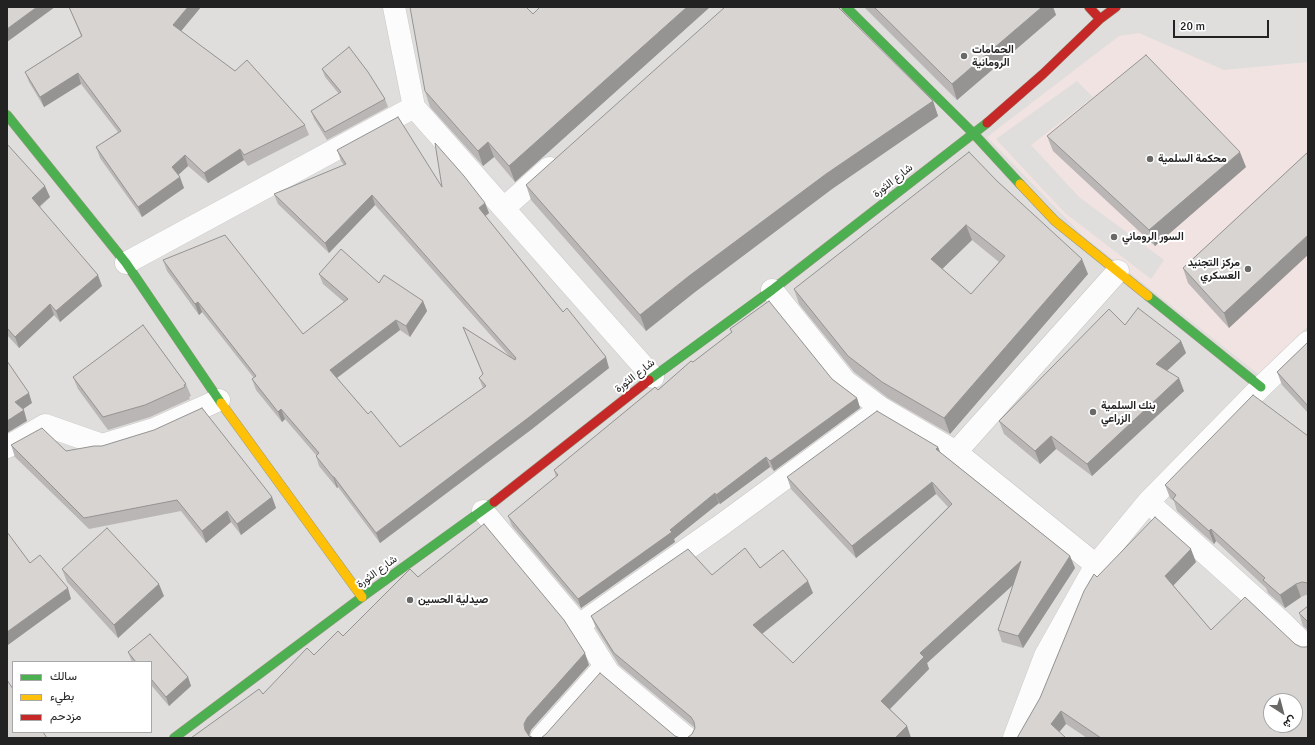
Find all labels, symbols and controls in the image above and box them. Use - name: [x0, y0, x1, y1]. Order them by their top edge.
- scale bar: [1175, 12, 1271, 38]
- text: 20 m: [1180, 19, 1205, 34]
- place label: الحمامات الرومانية: [972, 43, 1014, 69]
- marker: الحمامات الرومانية: [959, 51, 969, 61]
- place label: محكمة السلمية: [1158, 152, 1227, 166]
- marker: محكمة السلمية: [1145, 154, 1155, 164]
- street label: شارع الثورة: [870, 161, 916, 201]
- place label: السور الروماني: [1122, 230, 1184, 244]
- marker: السور الروماني: [1109, 232, 1119, 242]
- place label: مركز التجنيد العسكري: [1188, 256, 1240, 282]
- marker: مركز التجنيد العسكري: [1243, 264, 1253, 274]
- street label: شارع الثورة: [612, 356, 658, 396]
- place label: بنك السلمية الزراعي: [1101, 399, 1156, 425]
- marker: بنك السلمية الزراعي: [1088, 407, 1098, 417]
- street label: شارع الثورة: [354, 553, 400, 591]
- place label: صيدلية الحسين: [418, 593, 488, 607]
- marker: صيدلية الحسين: [405, 595, 415, 605]
- legend: [12, 661, 152, 733]
- text: سالك: [50, 669, 77, 684]
- text: بطيء: [50, 689, 74, 704]
- north arrow: [1263, 693, 1303, 733]
- text: مزدحم: [50, 709, 81, 724]
- text: ش: [1281, 713, 1299, 731]

